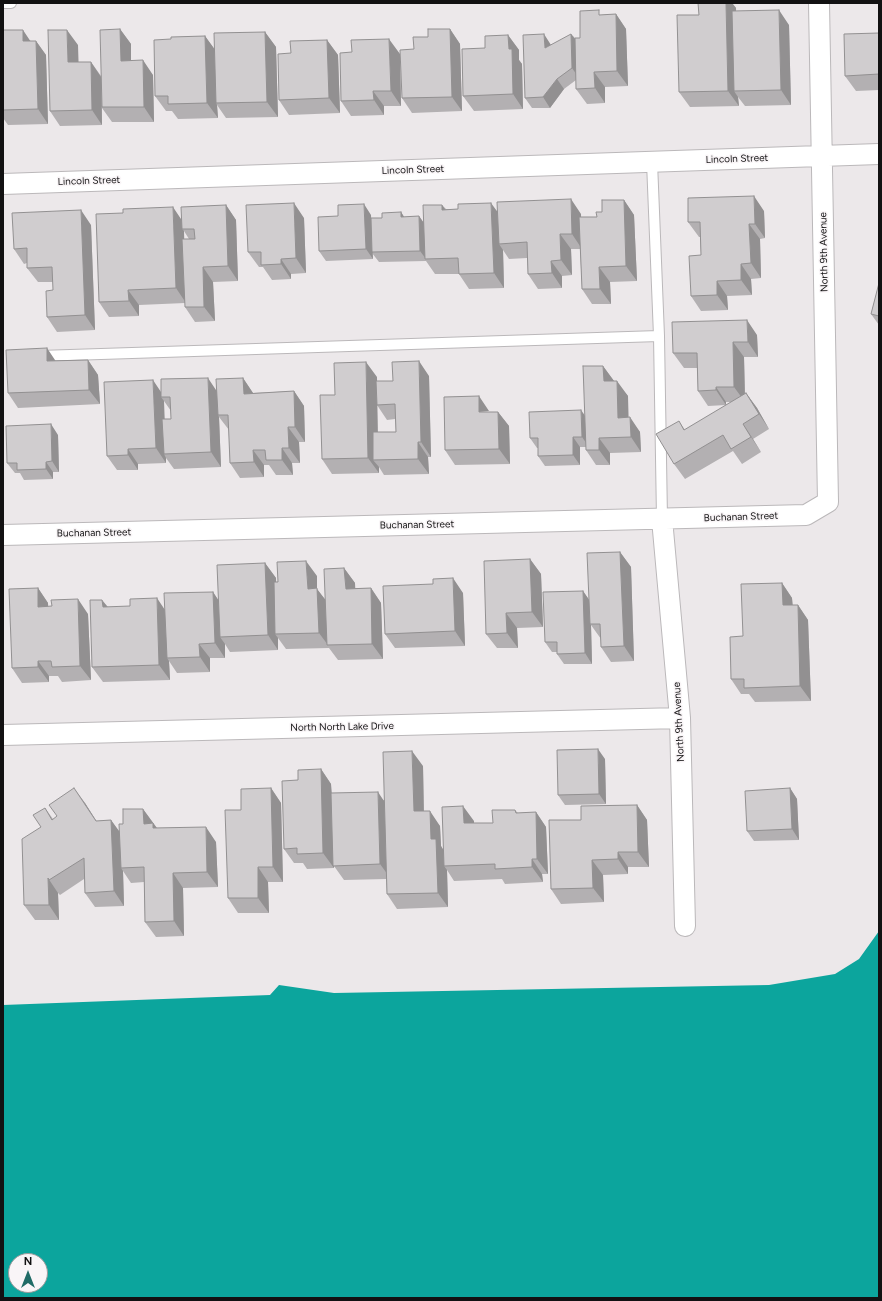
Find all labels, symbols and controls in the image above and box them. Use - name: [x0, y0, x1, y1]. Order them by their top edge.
- street label: Lincoln Street: [706, 152, 768, 166]
- street label: Lincoln Street: [382, 163, 444, 177]
- street label: Lincoln Street: [58, 174, 120, 188]
- street label: North 9th Avenue: [817, 212, 831, 292]
- street label: Buchanan Street: [704, 510, 778, 524]
- street label: Buchanan Street: [380, 518, 454, 532]
- street label: Buchanan Street: [57, 526, 131, 540]
- street label: North 9th Avenue: [671, 682, 687, 762]
- street label: North North Lake Drive: [290, 720, 394, 734]
- north arrow: [8, 1253, 48, 1293]
- text: N: [24, 1255, 32, 1268]

